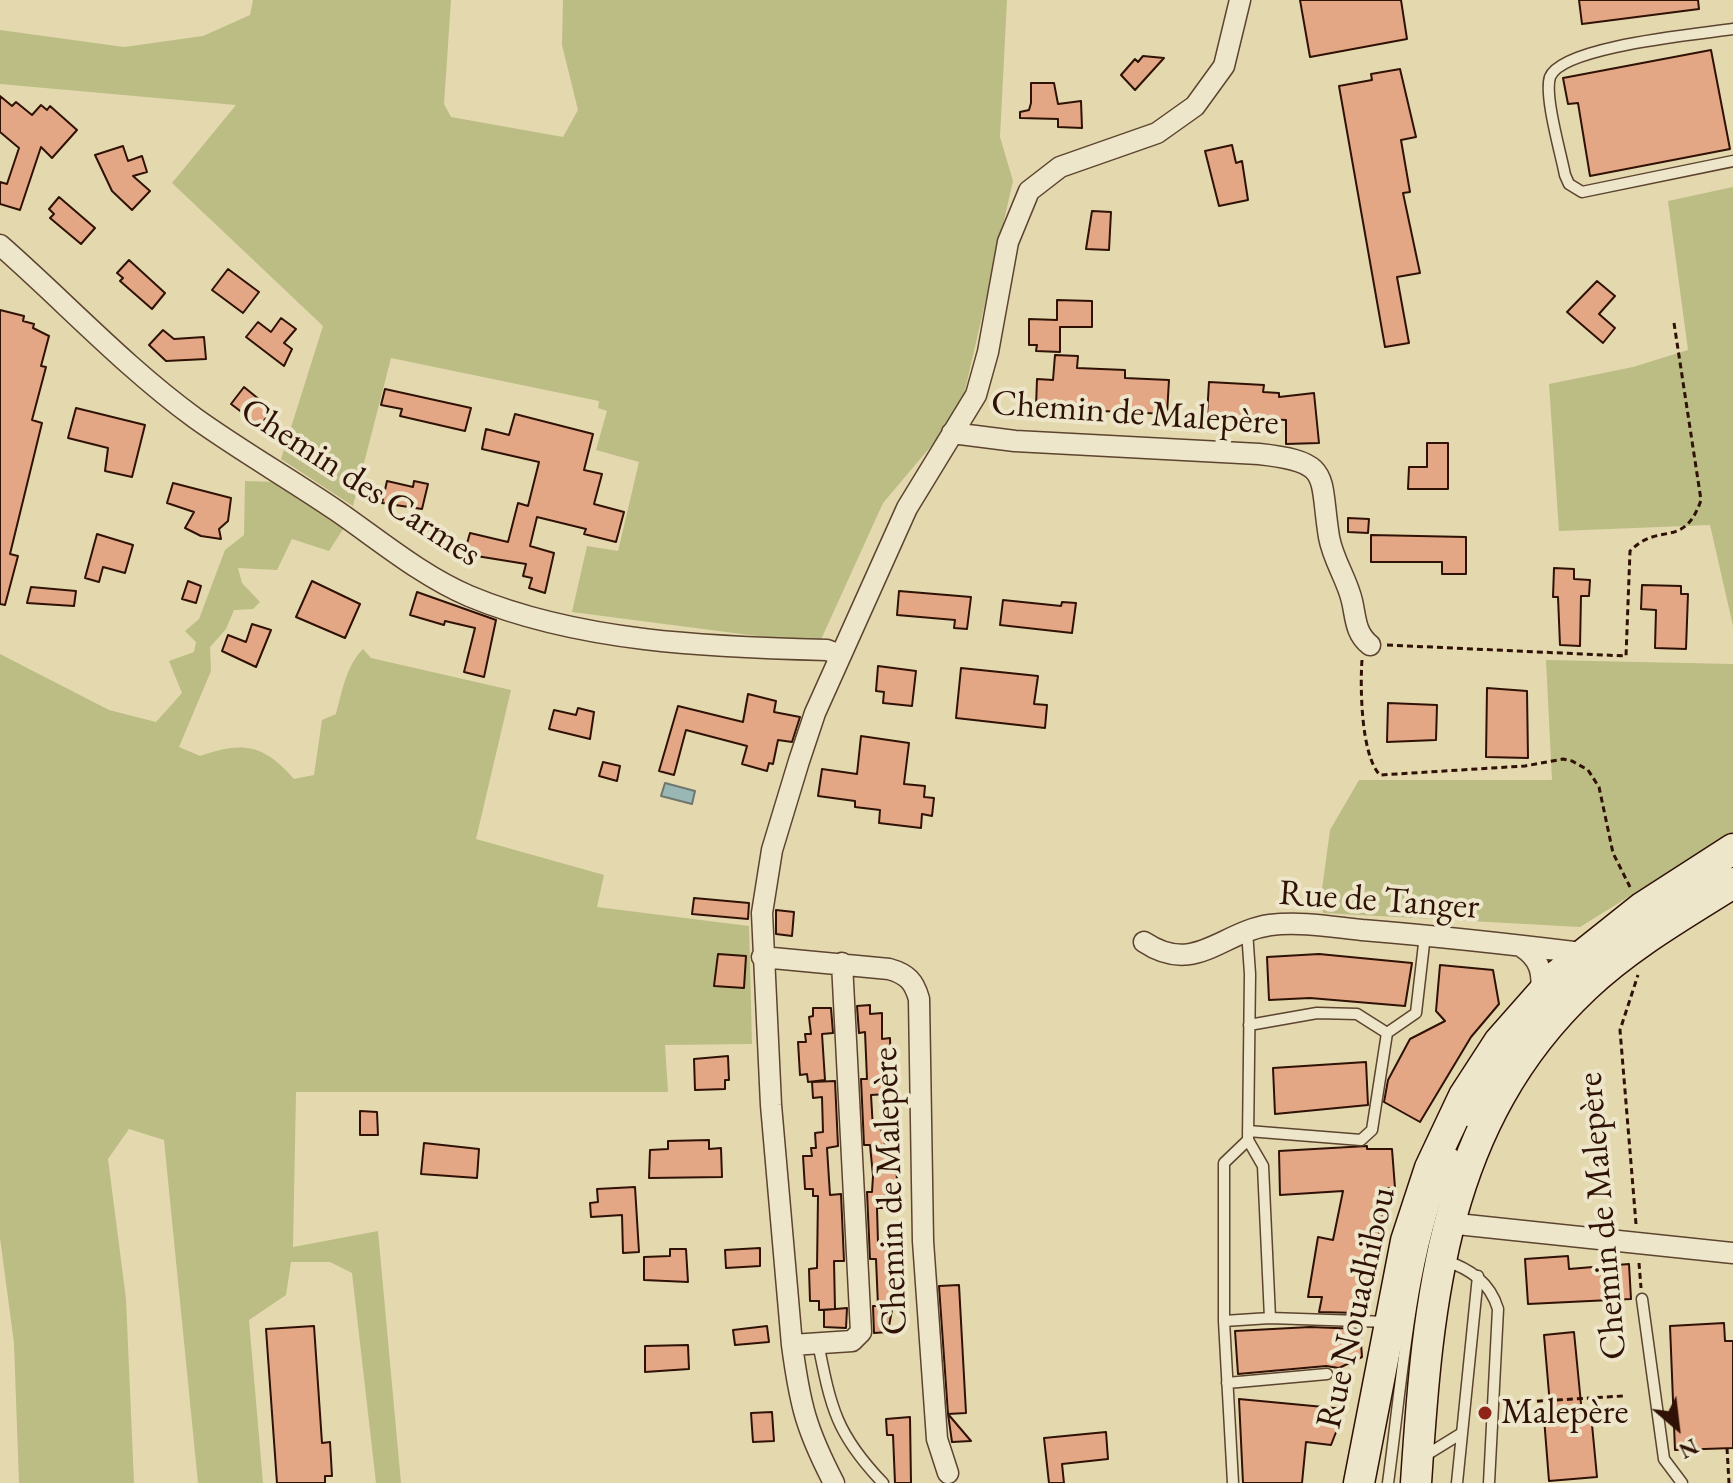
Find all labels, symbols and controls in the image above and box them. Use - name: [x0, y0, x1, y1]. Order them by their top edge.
- street label: Chemin de Malepère: [990, 382, 1280, 446]
- street label: Chemin des Carmes: [232, 389, 488, 577]
- street label: Rue de Tanger: [1277, 872, 1481, 930]
- street label: Chemin de Malepère: [864, 1046, 918, 1336]
- street label: Chemin de Malepère: [1569, 1071, 1637, 1361]
- street label: Rue Nouadhibou: [1308, 1183, 1406, 1433]
- north arrow: [1637, 1387, 1717, 1467]
- place label: Malepère: [1501, 1391, 1629, 1435]
- marker: Malepère: [1476, 1404, 1494, 1422]
- text: N: [1674, 1432, 1703, 1466]

